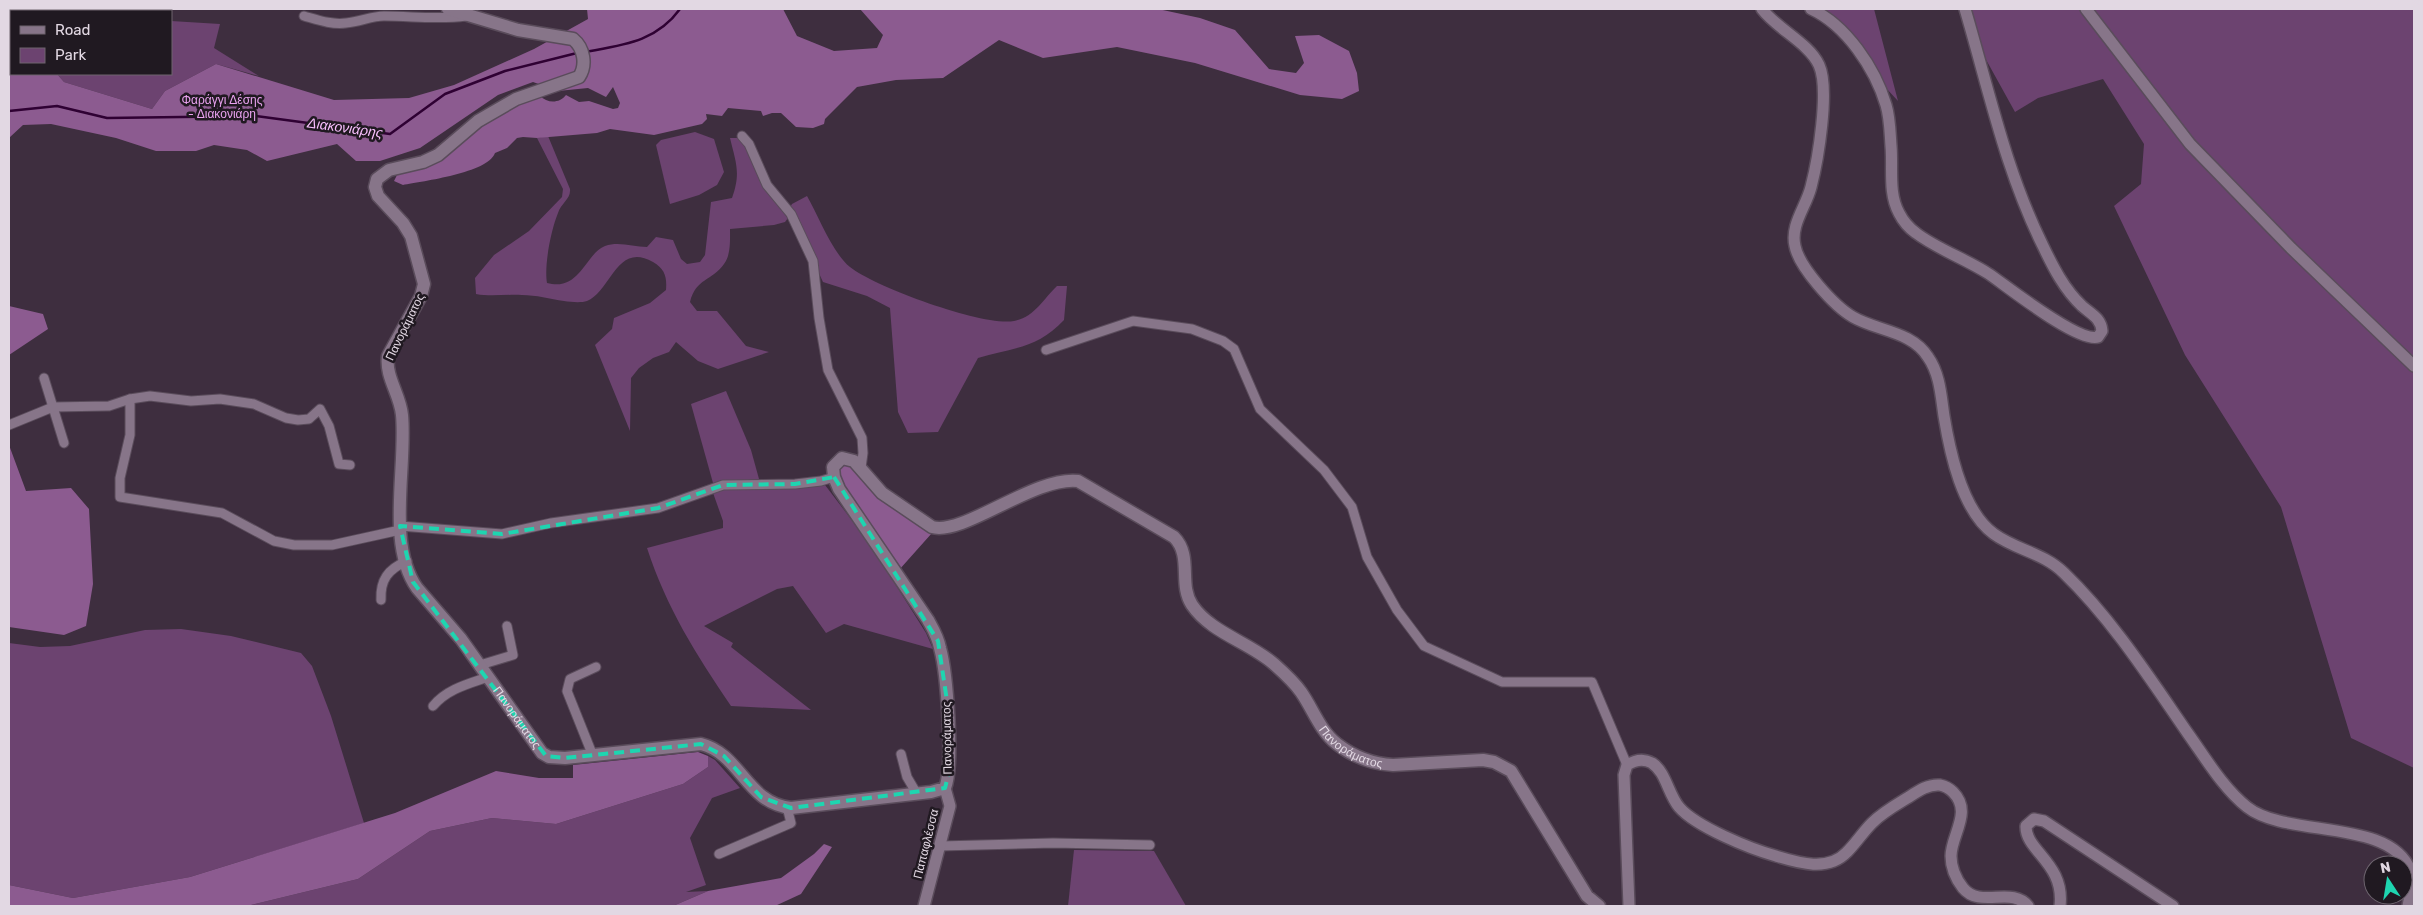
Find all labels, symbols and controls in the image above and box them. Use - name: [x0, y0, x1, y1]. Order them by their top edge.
- legend: [10, 10, 172, 75]
- text: Road: [55, 21, 91, 39]
- text: Park: [55, 46, 86, 64]
- park label: Φαράγγι Δέσης - Διακονιάρη: [181, 93, 263, 121]
- water label: Διακονιάρης: [305, 114, 384, 142]
- street label: Πανοράματος: [383, 291, 427, 363]
- street label: Πανοράματος: [490, 684, 544, 752]
- street label: Πανοράματος: [939, 701, 955, 775]
- street label: Πανοράματος: [1316, 723, 1384, 771]
- street label: Παπαφλέσσα: [911, 808, 941, 880]
- north arrow: [2363, 855, 2413, 905]
- text: N: [2379, 858, 2392, 877]

